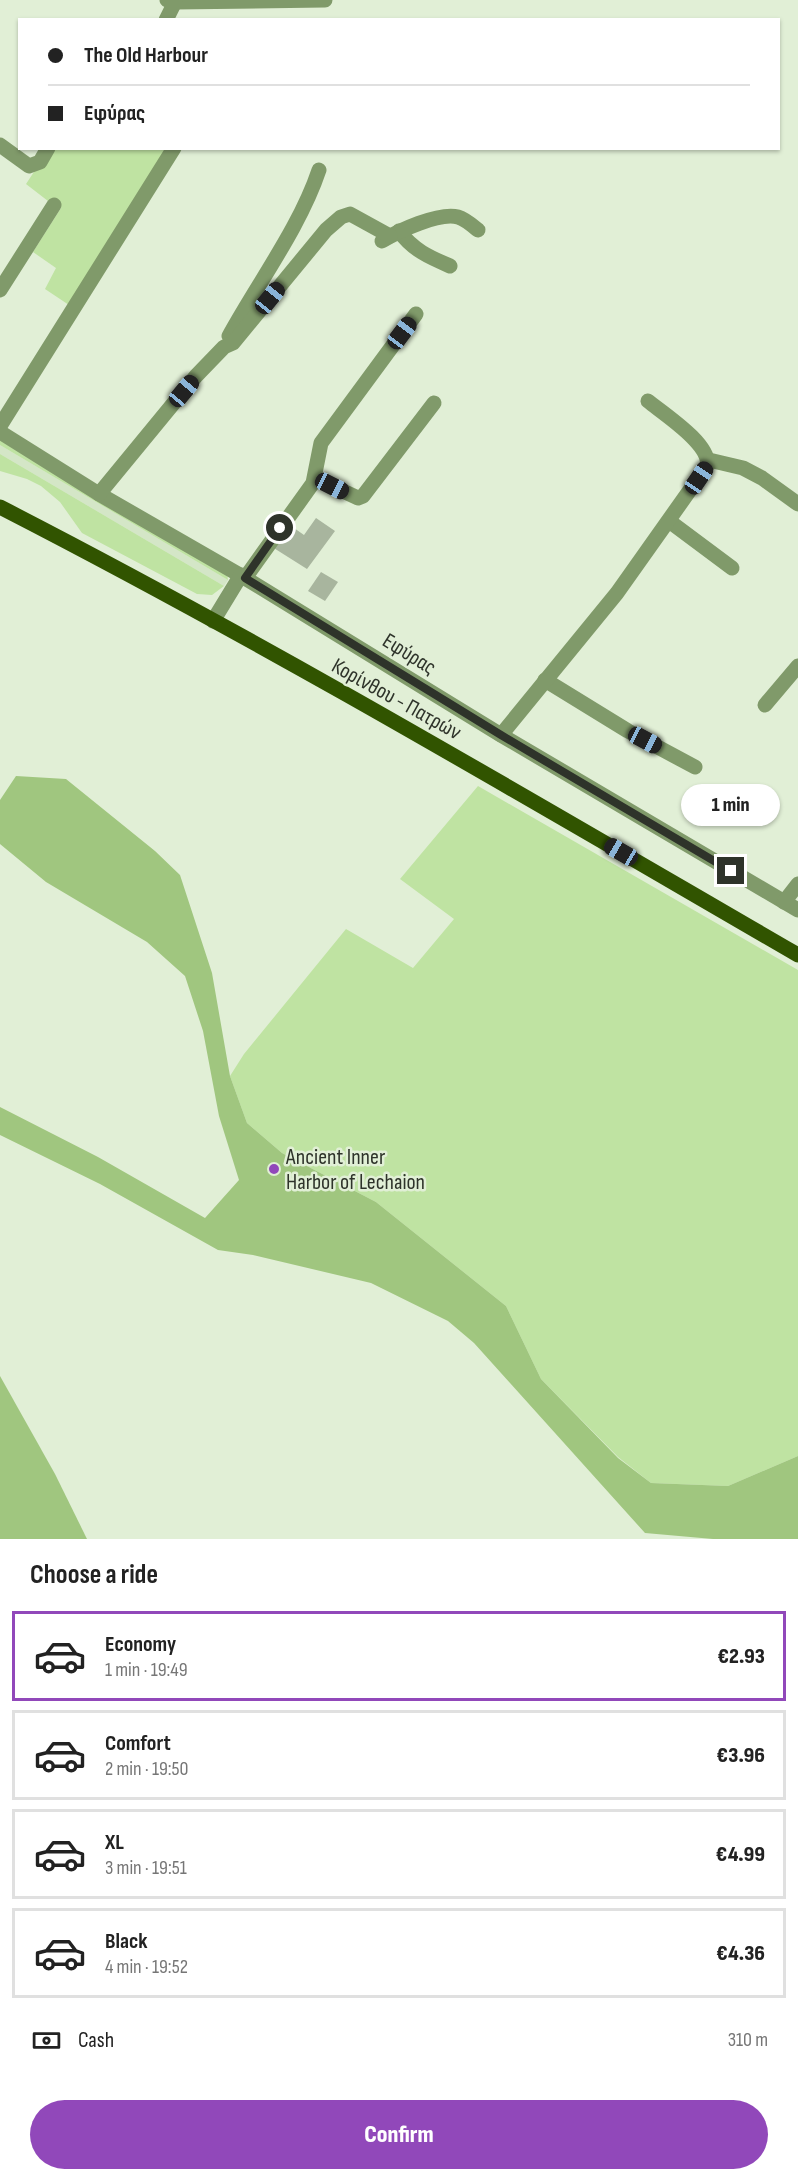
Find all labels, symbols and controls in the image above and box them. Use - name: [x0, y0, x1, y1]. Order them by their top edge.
- text: The Old Harbour: [84, 42, 208, 69]
- text: Εφύρας: [84, 100, 145, 127]
- car: [252, 278, 288, 318]
- car: [384, 313, 420, 353]
- car: [166, 371, 202, 411]
- car: [681, 458, 717, 498]
- car: [312, 470, 352, 502]
- route start: [266, 514, 293, 541]
- street label: Εφύρας: [377, 627, 441, 681]
- street label: Κορίνθου - Πατρών: [327, 653, 466, 746]
- car: [625, 724, 665, 756]
- callout: 1 min: [682, 784, 780, 826]
- text: 1 min: [711, 793, 750, 817]
- car: [601, 835, 641, 869]
- route end: [717, 857, 744, 884]
- place label: Ancient Inner Harbor of Lechaion: [285, 1144, 425, 1196]
- marker: Ancient Inner Harbor of Lechaion: [267, 1162, 281, 1176]
- text: Choose a ride: [30, 1559, 158, 1591]
- icon: car: [33, 1629, 87, 1683]
- text: Economy: [105, 1631, 176, 1658]
- text: €2.93: [717, 1643, 765, 1670]
- text: 1 min · 19:49: [105, 1658, 188, 1682]
- icon: car: [33, 1728, 87, 1782]
- text: Comfort: [105, 1730, 171, 1757]
- text: €3.96: [717, 1742, 765, 1769]
- text: 2 min · 19:50: [105, 1757, 188, 1781]
- icon: car: [33, 1827, 87, 1881]
- text: XL: [105, 1829, 124, 1856]
- text: €4.99: [716, 1841, 765, 1868]
- text: 3 min · 19:51: [105, 1856, 187, 1880]
- icon: car: [33, 1926, 87, 1980]
- text: Black: [105, 1928, 147, 1955]
- text: €4.36: [716, 1940, 765, 1967]
- text: 4 min · 19:52: [105, 1955, 188, 1979]
- icon: cash: [30, 2024, 63, 2057]
- text: Cash: [78, 2027, 114, 2054]
- text: 310 m: [728, 2028, 768, 2052]
- button: Confirm: [30, 2100, 768, 2169]

